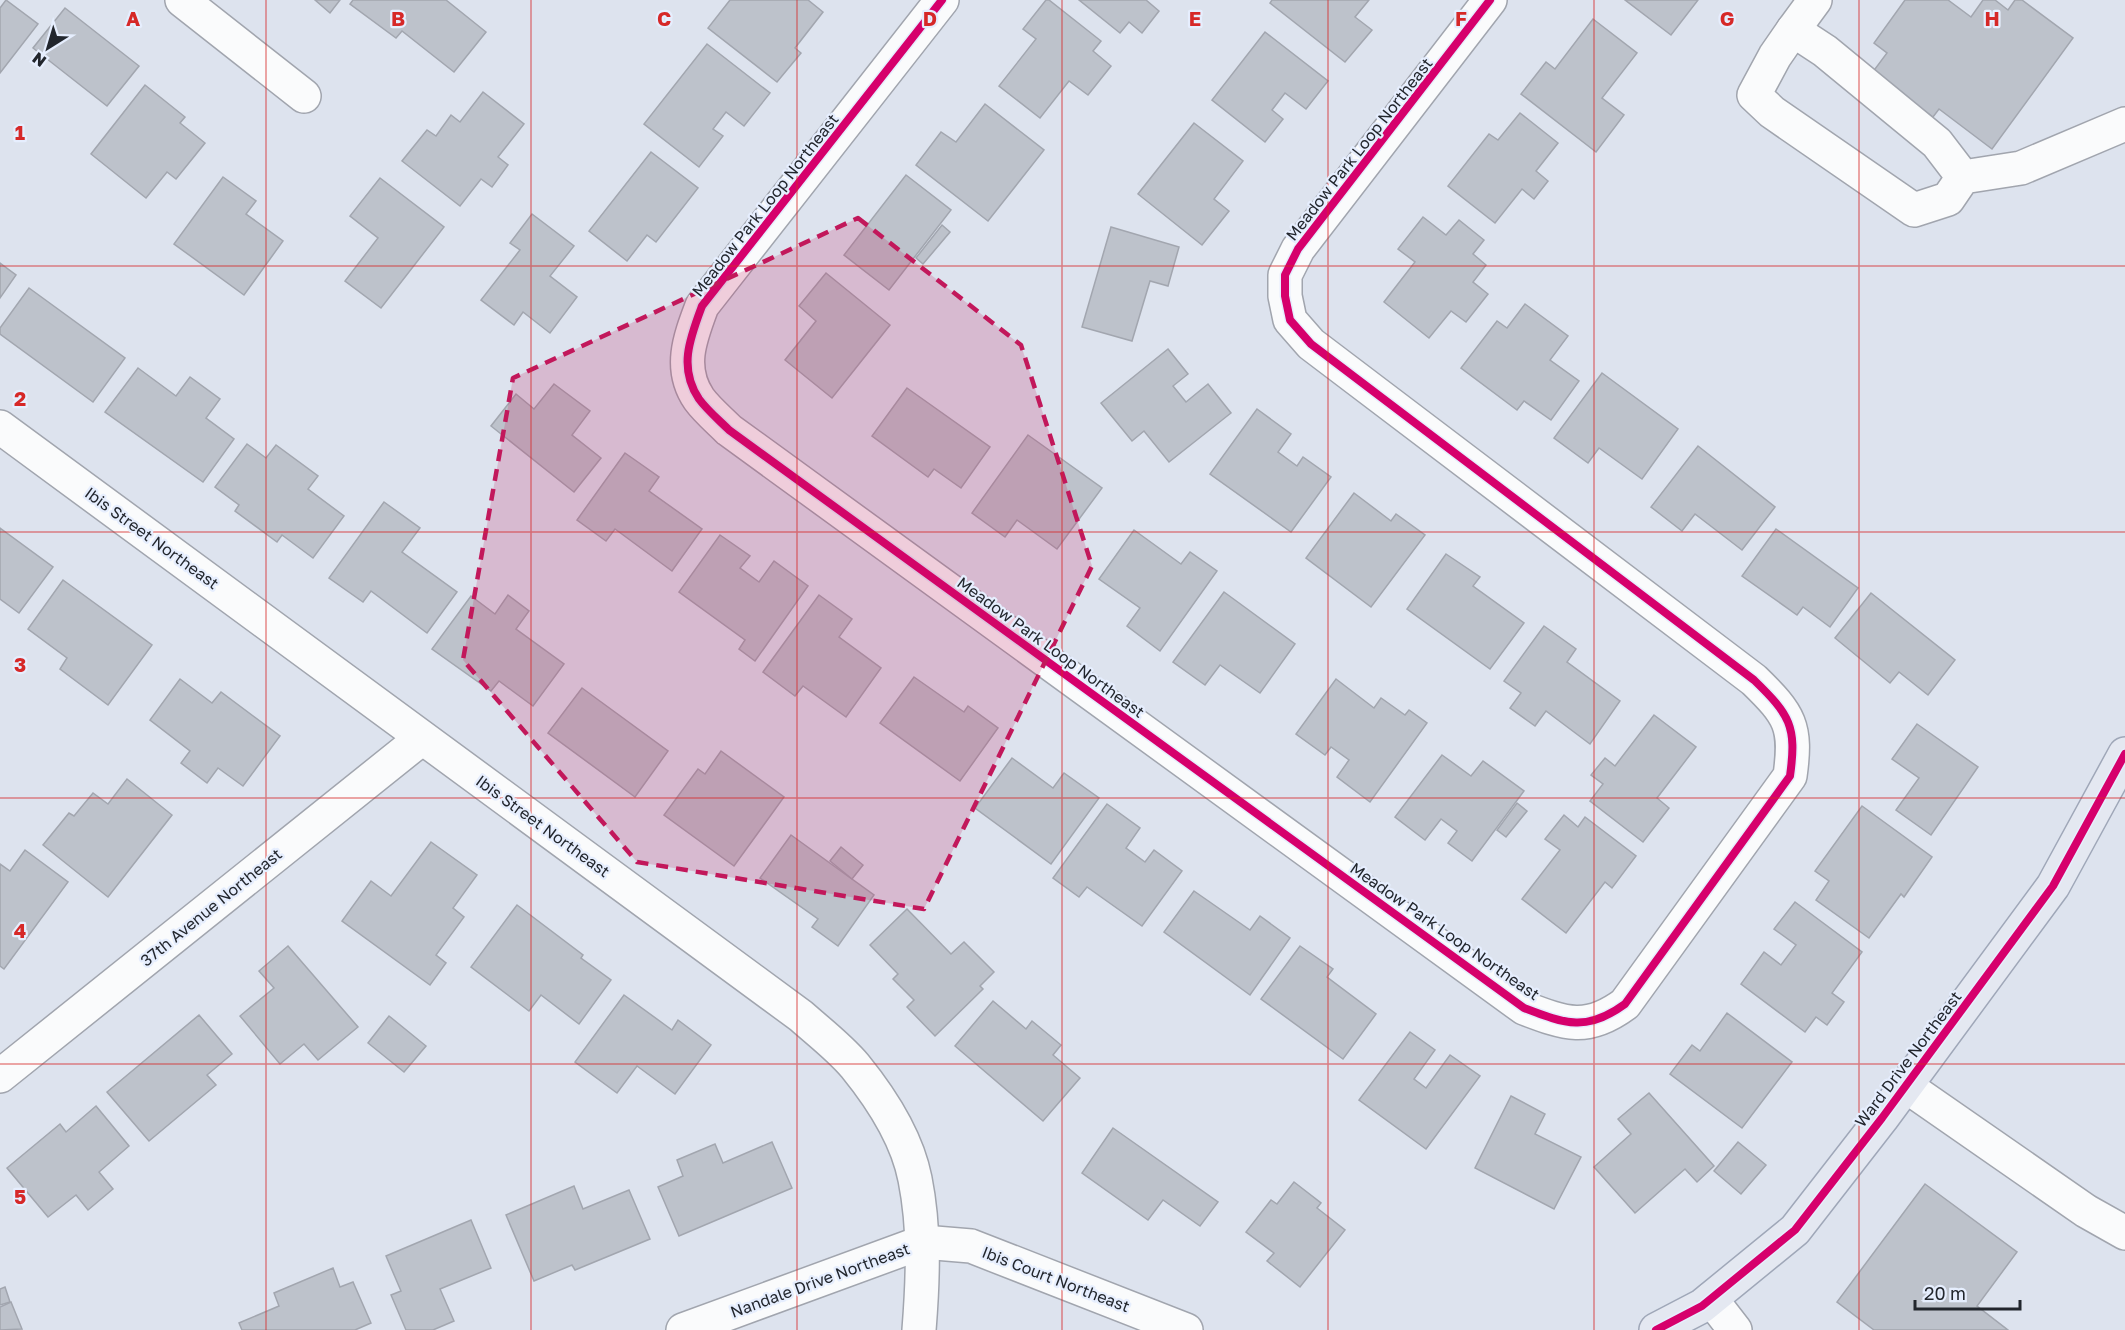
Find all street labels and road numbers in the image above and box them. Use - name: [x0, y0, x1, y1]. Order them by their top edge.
- street label: Meadow Park Loop Northeast: [1281, 54, 1437, 244]
- street label: Meadow Park Loop Northeast: [687, 110, 843, 300]
- street label: Ibis Street Northeast: [81, 483, 223, 593]
- street label: Meadow Park Loop Northeast: [953, 572, 1149, 722]
- street label: Ibis Street Northeast: [472, 771, 614, 881]
- street label: 37th Avenue Northeast: [136, 844, 286, 970]
- street label: Meadow Park Loop Northeast: [1346, 858, 1544, 1004]
- street label: Ward Drive Northeast: [1850, 987, 1966, 1131]
- street label: Nandale Drive Northeast: [728, 1238, 912, 1322]
- street label: Ibis Court Northeast: [979, 1242, 1133, 1316]

